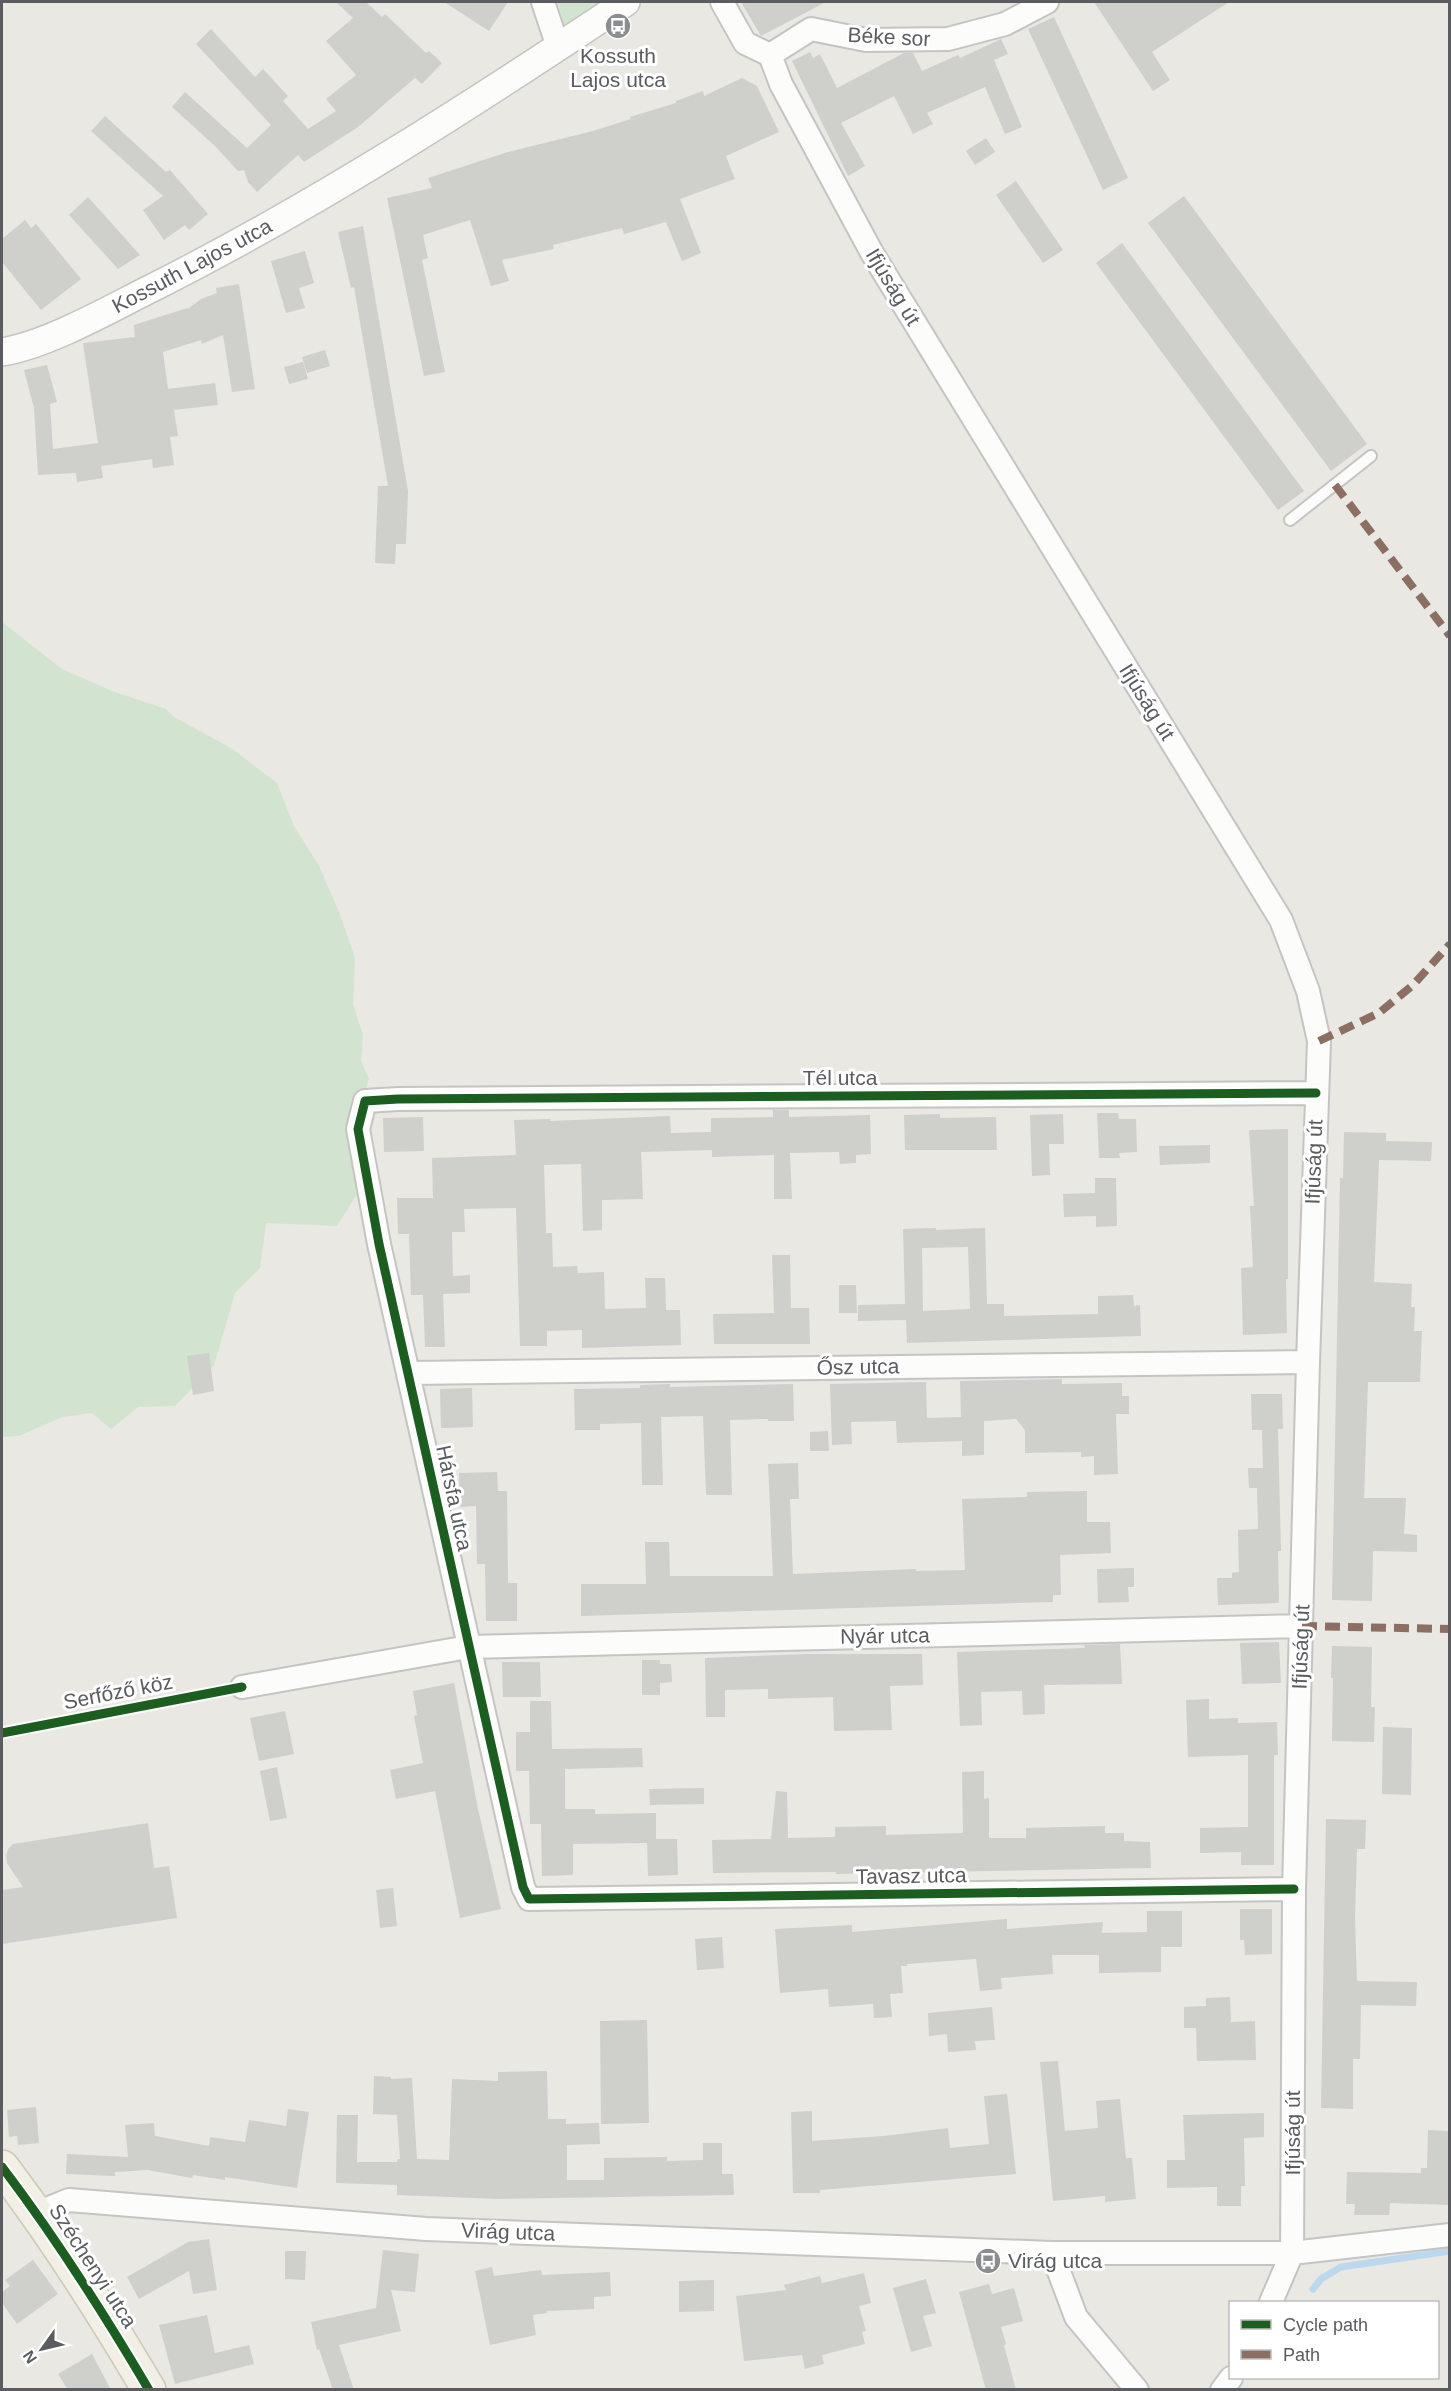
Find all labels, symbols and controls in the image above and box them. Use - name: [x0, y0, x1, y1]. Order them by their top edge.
- bus stop icon: Kossuth Lajos utca: [603, 11, 633, 41]
- street label: Béke sor: [847, 23, 931, 50]
- place label: Kossuth Lajos utca: [570, 44, 666, 91]
- street label: Kossuth Lajos utca: [108, 214, 276, 317]
- street label: Ifjúság út: [862, 244, 925, 329]
- street label: Ifjúság út: [1115, 659, 1180, 744]
- street label: Tél utca: [803, 1066, 878, 1089]
- street label: Ifjúság út: [1301, 1119, 1326, 1205]
- street label: Ősz utca: [816, 1354, 900, 1379]
- street label: Hársfa utca: [432, 1443, 477, 1553]
- street label: Ifjúság út: [1288, 1604, 1313, 1690]
- street label: Nyár utca: [840, 1623, 930, 1648]
- street label: Serfőző köz: [61, 1670, 175, 1713]
- street label: Tavasz utca: [855, 1863, 967, 1888]
- street label: Ifjúság út: [1281, 2090, 1304, 2176]
- street label: Széchenyi utca: [45, 2200, 142, 2332]
- street label: Virág utca: [461, 2218, 556, 2245]
- bus stop icon: Virág utca: [973, 2246, 1003, 2276]
- place label: Virág utca: [1008, 2249, 1102, 2272]
- legend: [1229, 2301, 1439, 2379]
- text: Cycle path: [1283, 2315, 1368, 2335]
- north arrow: [12, 2319, 72, 2379]
- text: Path: [1283, 2345, 1320, 2365]
- text: N: [20, 2348, 40, 2367]

